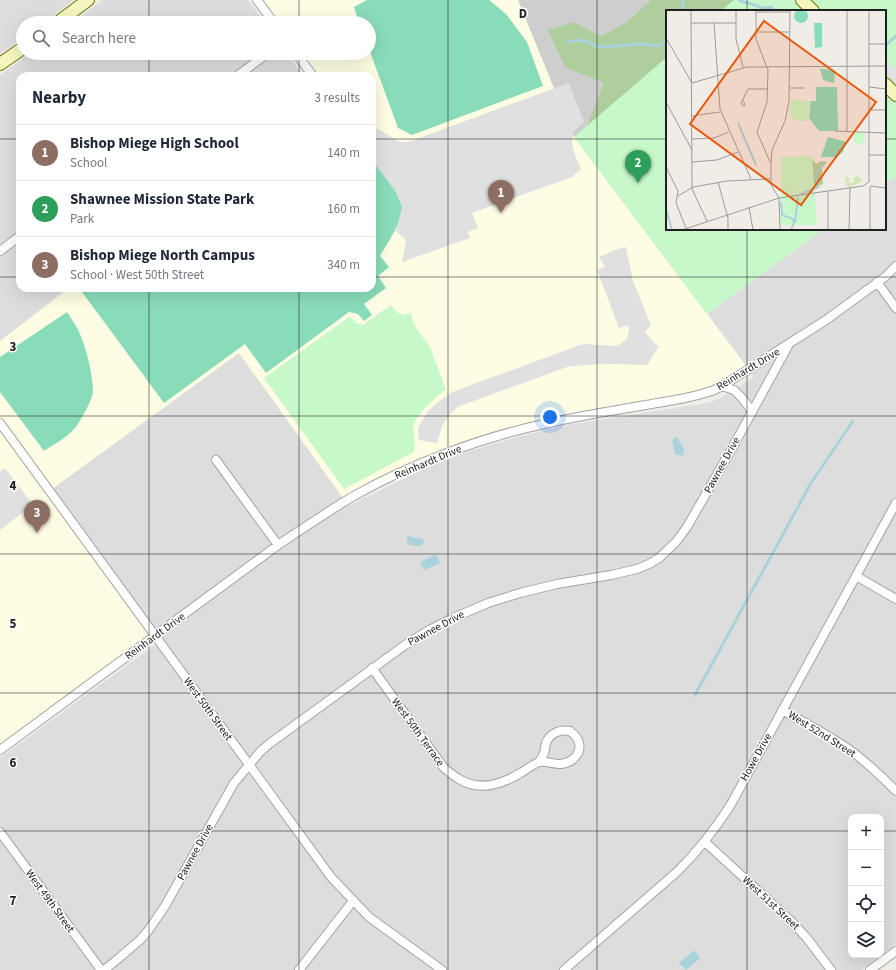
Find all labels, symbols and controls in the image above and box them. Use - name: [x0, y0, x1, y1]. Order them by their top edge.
- text: D: [519, 5, 527, 23]
- inset map: [666, 10, 886, 230]
- search box: [16, 16, 376, 60]
- icon: search: [30, 27, 52, 49]
- text: Search here: [62, 28, 136, 49]
- text: Nearby: [32, 86, 86, 110]
- text: 3 results: [315, 89, 360, 107]
- text: Bishop Miege High School: [70, 133, 239, 154]
- text: 1: [42, 144, 48, 162]
- text: 140 m: [327, 144, 360, 162]
- pin: 2: [625, 150, 651, 183]
- text: School: [70, 154, 107, 172]
- pin: 1: [488, 180, 514, 213]
- text: Shawnee Mission State Park: [70, 189, 254, 210]
- text: 2: [42, 200, 48, 218]
- text: 160 m: [327, 200, 360, 218]
- text: Park: [70, 210, 94, 228]
- text: Bishop Miege North Campus: [70, 245, 255, 266]
- text: 3: [42, 256, 48, 274]
- text: 340 m: [327, 256, 360, 274]
- text: School · West 50th Street: [70, 266, 204, 284]
- text: 3: [10, 338, 17, 356]
- street label: Reinhardt Drive: [714, 344, 783, 394]
- your location: [540, 407, 560, 427]
- street label: Pawnee Drive: [700, 434, 744, 496]
- street label: Reinhardt Drive: [392, 441, 464, 483]
- text: 4: [10, 477, 17, 495]
- pin: 3: [24, 500, 50, 533]
- street label: Pawnee Drive: [405, 607, 467, 649]
- street label: Reinhardt Drive: [122, 609, 189, 663]
- text: 5: [10, 615, 17, 633]
- street label: West 50th Street: [180, 674, 236, 744]
- street label: West 50th Terrace: [388, 695, 448, 770]
- street label: West 52nd Street: [785, 707, 859, 761]
- street label: Howe Drive: [737, 730, 776, 784]
- text: 6: [10, 754, 17, 772]
- map controls: [848, 814, 884, 958]
- button: +: [848, 814, 884, 850]
- street label: Pawnee Drive: [173, 821, 217, 883]
- button: −: [848, 850, 884, 886]
- street label: West 49th Street: [22, 866, 78, 936]
- street label: West 51st Street: [739, 873, 803, 934]
- button: locate: [848, 886, 884, 922]
- text: 7: [10, 892, 17, 910]
- button: layers: [848, 922, 884, 958]

